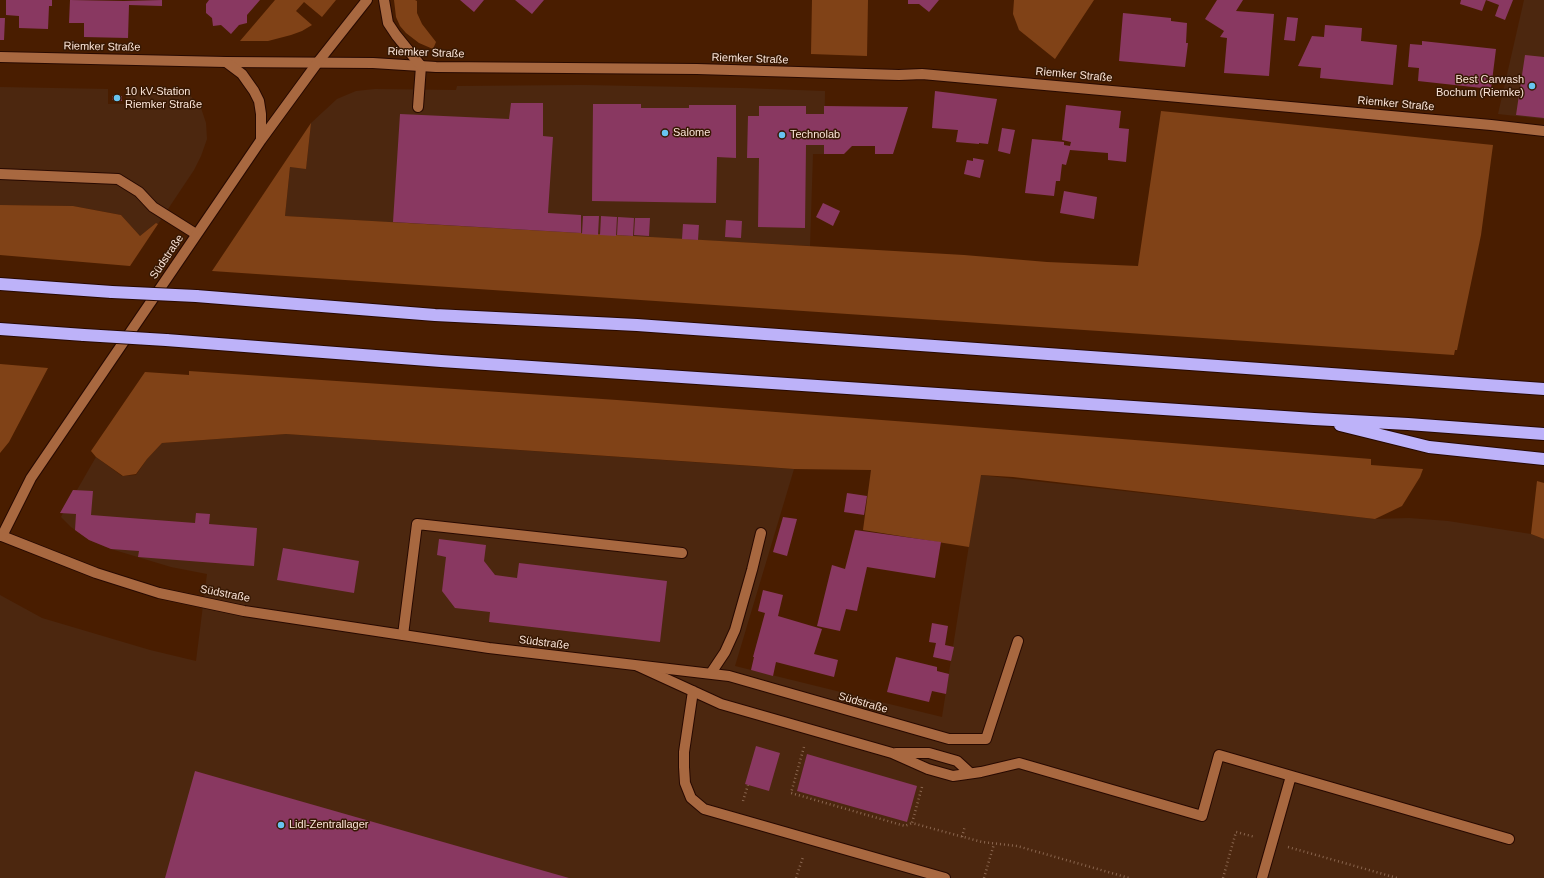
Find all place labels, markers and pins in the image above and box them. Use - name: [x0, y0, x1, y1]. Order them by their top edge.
- place label: Best Carwash Bochum (Riemke): [1436, 73, 1524, 99]
- marker: Best Carwash Bochum (Riemke): [1527, 81, 1537, 91]
- place label: 10 kV-Station Riemker Straße: [125, 85, 202, 111]
- marker: 10 kV-Station Riemker Straße: [112, 93, 122, 103]
- place label: Salome: [673, 126, 710, 140]
- marker: Salome: [660, 128, 670, 138]
- place label: Technolab: [790, 128, 840, 142]
- marker: Technolab: [777, 130, 787, 140]
- place label: Lidl-Zentrallager: [289, 818, 368, 832]
- marker: Lidl-Zentrallager: [276, 820, 286, 830]

